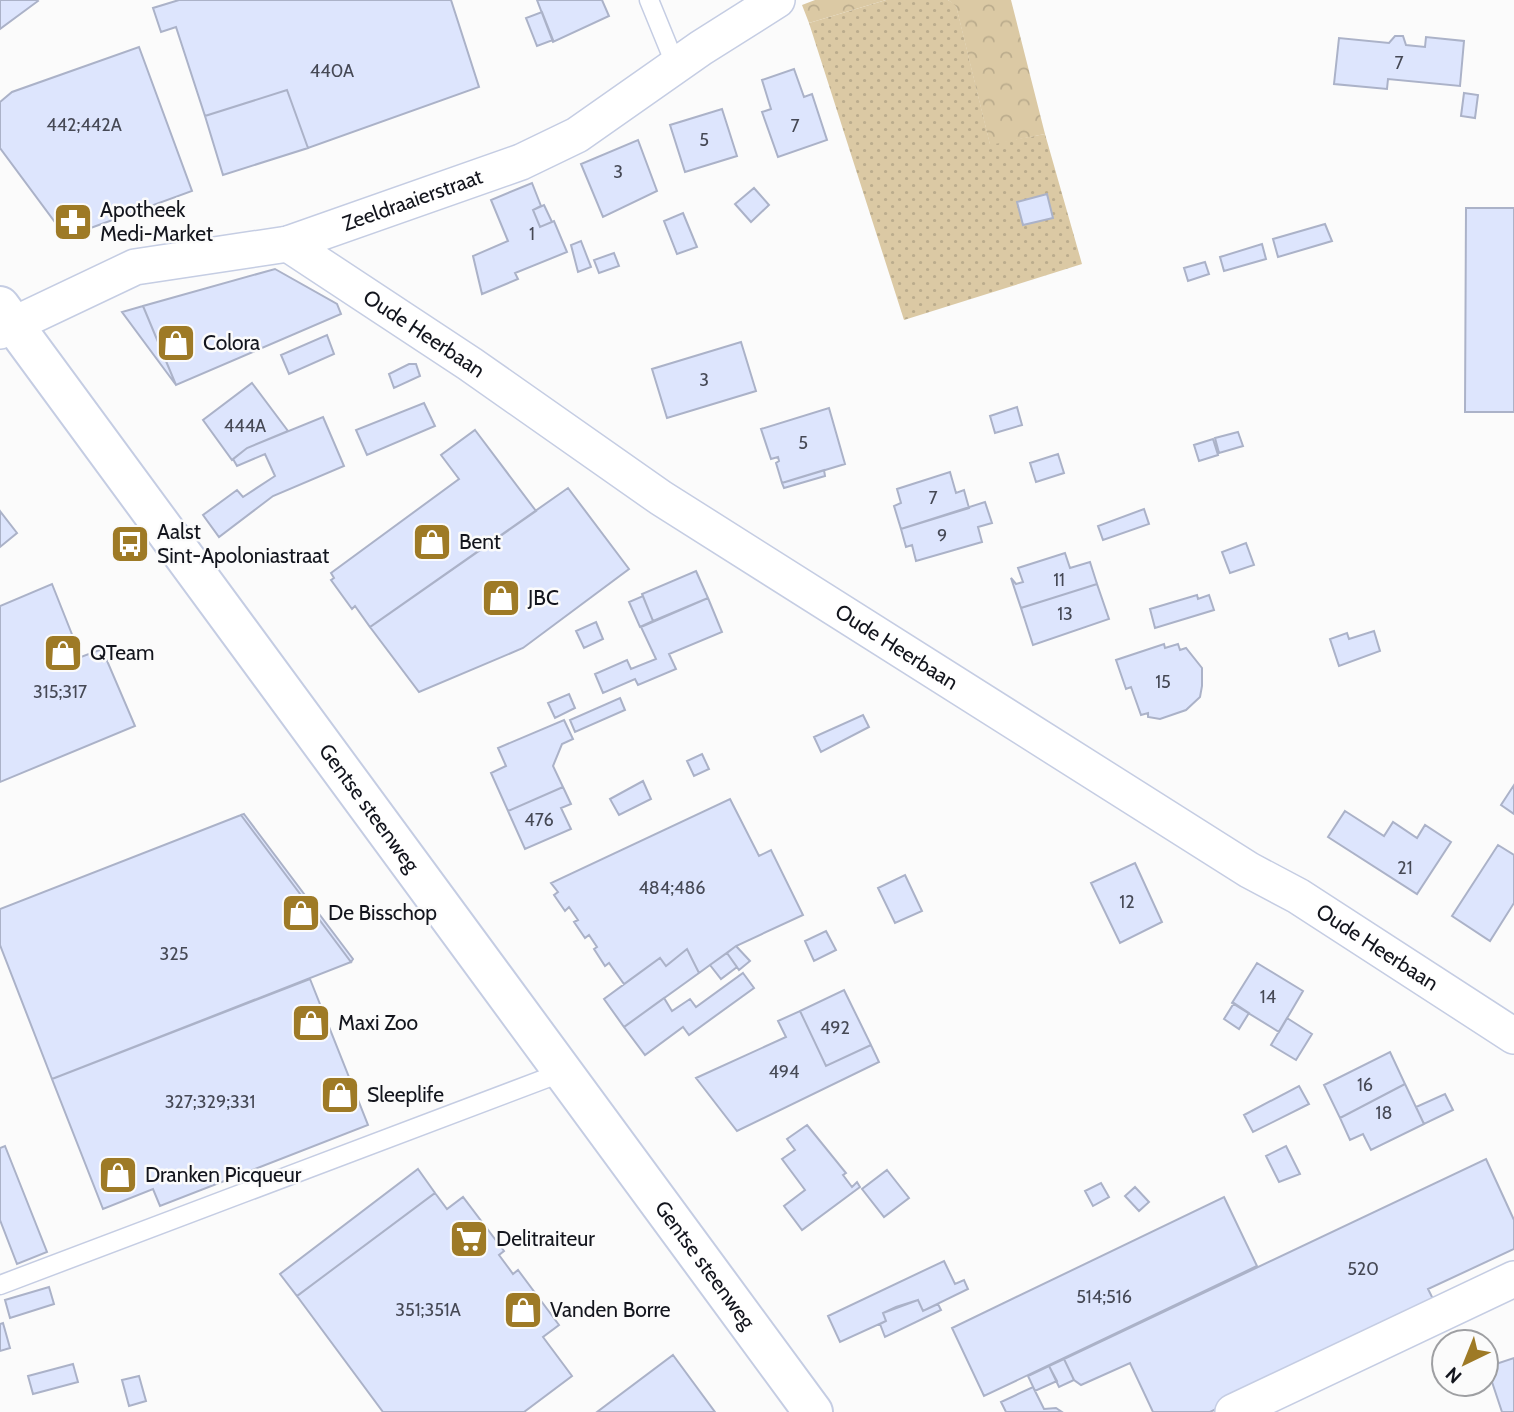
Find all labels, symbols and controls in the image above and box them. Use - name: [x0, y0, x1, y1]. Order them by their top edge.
- house number: 7: [1394, 52, 1404, 74]
- house number: 440A: [310, 60, 354, 82]
- house number: 442;442A: [46, 114, 122, 136]
- house number: 7: [790, 115, 800, 137]
- house number: 5: [699, 129, 709, 151]
- house number: 3: [613, 161, 623, 183]
- street label: Zeeldraaierstraat: [339, 164, 486, 236]
- place label: Apotheek Medi-Market: [100, 197, 213, 246]
- pharmacy icon: Apotheek Medi-Market: [52, 201, 94, 243]
- house number: 1: [529, 223, 535, 245]
- street label: Oude Heerbaan: [359, 284, 490, 383]
- shop icon: Colora: [155, 322, 197, 364]
- place label: Colora: [203, 330, 260, 355]
- house number: 3: [699, 369, 709, 391]
- house number: 444A: [224, 415, 266, 437]
- house number: 5: [798, 432, 808, 454]
- house number: 7: [928, 487, 938, 509]
- place label: Aalst Sint-Apoloniastraat: [157, 519, 329, 568]
- shop icon: Bent: [411, 521, 453, 563]
- bus stop icon: Aalst Sint-Apoloniastraat: [109, 523, 151, 565]
- house number: 9: [937, 525, 947, 547]
- place label: Bent: [459, 529, 501, 554]
- house number: 11: [1053, 569, 1065, 591]
- shop icon: JBC: [480, 577, 522, 619]
- place label: JBC: [527, 585, 559, 610]
- street label: Oude Heerbaan: [831, 598, 963, 695]
- house number: 13: [1057, 603, 1073, 625]
- shop icon: QTeam: [42, 632, 84, 674]
- place label: QTeam: [90, 640, 154, 665]
- house number: 15: [1155, 671, 1171, 693]
- house number: 315;317: [33, 681, 87, 703]
- street label: Gentse steenweg: [314, 739, 425, 877]
- house number: 476: [524, 809, 554, 831]
- house number: 21: [1397, 857, 1413, 879]
- house number: 484;486: [638, 877, 706, 899]
- house number: 12: [1119, 891, 1135, 913]
- shop icon: De Bisschop: [280, 892, 322, 934]
- street label: Oude Heerbaan: [1312, 898, 1443, 996]
- place label: De Bisschop: [328, 900, 437, 925]
- house number: 325: [160, 943, 188, 965]
- house number: 14: [1260, 986, 1276, 1008]
- shop icon: Maxi Zoo: [290, 1002, 332, 1044]
- place label: Maxi Zoo: [338, 1010, 418, 1035]
- house number: 492: [820, 1017, 850, 1039]
- house number: 494: [768, 1061, 800, 1083]
- shop icon: Sleeplife: [319, 1074, 361, 1116]
- house number: 16: [1357, 1074, 1373, 1096]
- place label: Sleeplife: [367, 1082, 444, 1107]
- house number: 327;329;331: [165, 1091, 255, 1113]
- house number: 18: [1376, 1102, 1392, 1124]
- shop icon: Dranken Picqueur: [97, 1154, 139, 1196]
- place label: Dranken Picqueur: [145, 1162, 302, 1187]
- street label: Gentse steenweg: [650, 1196, 761, 1334]
- supermarket icon: Delitraiteur: [448, 1218, 490, 1260]
- place label: Delitraiteur: [496, 1226, 595, 1251]
- house number: 520: [1347, 1258, 1379, 1280]
- house number: 514;516: [1076, 1286, 1132, 1308]
- shop icon: Vanden Borre: [502, 1289, 544, 1331]
- place label: Vanden Borre: [550, 1297, 671, 1322]
- house number: 351;351A: [395, 1299, 461, 1321]
- north arrow: [1430, 1328, 1500, 1398]
- text: N: [1441, 1362, 1467, 1388]

